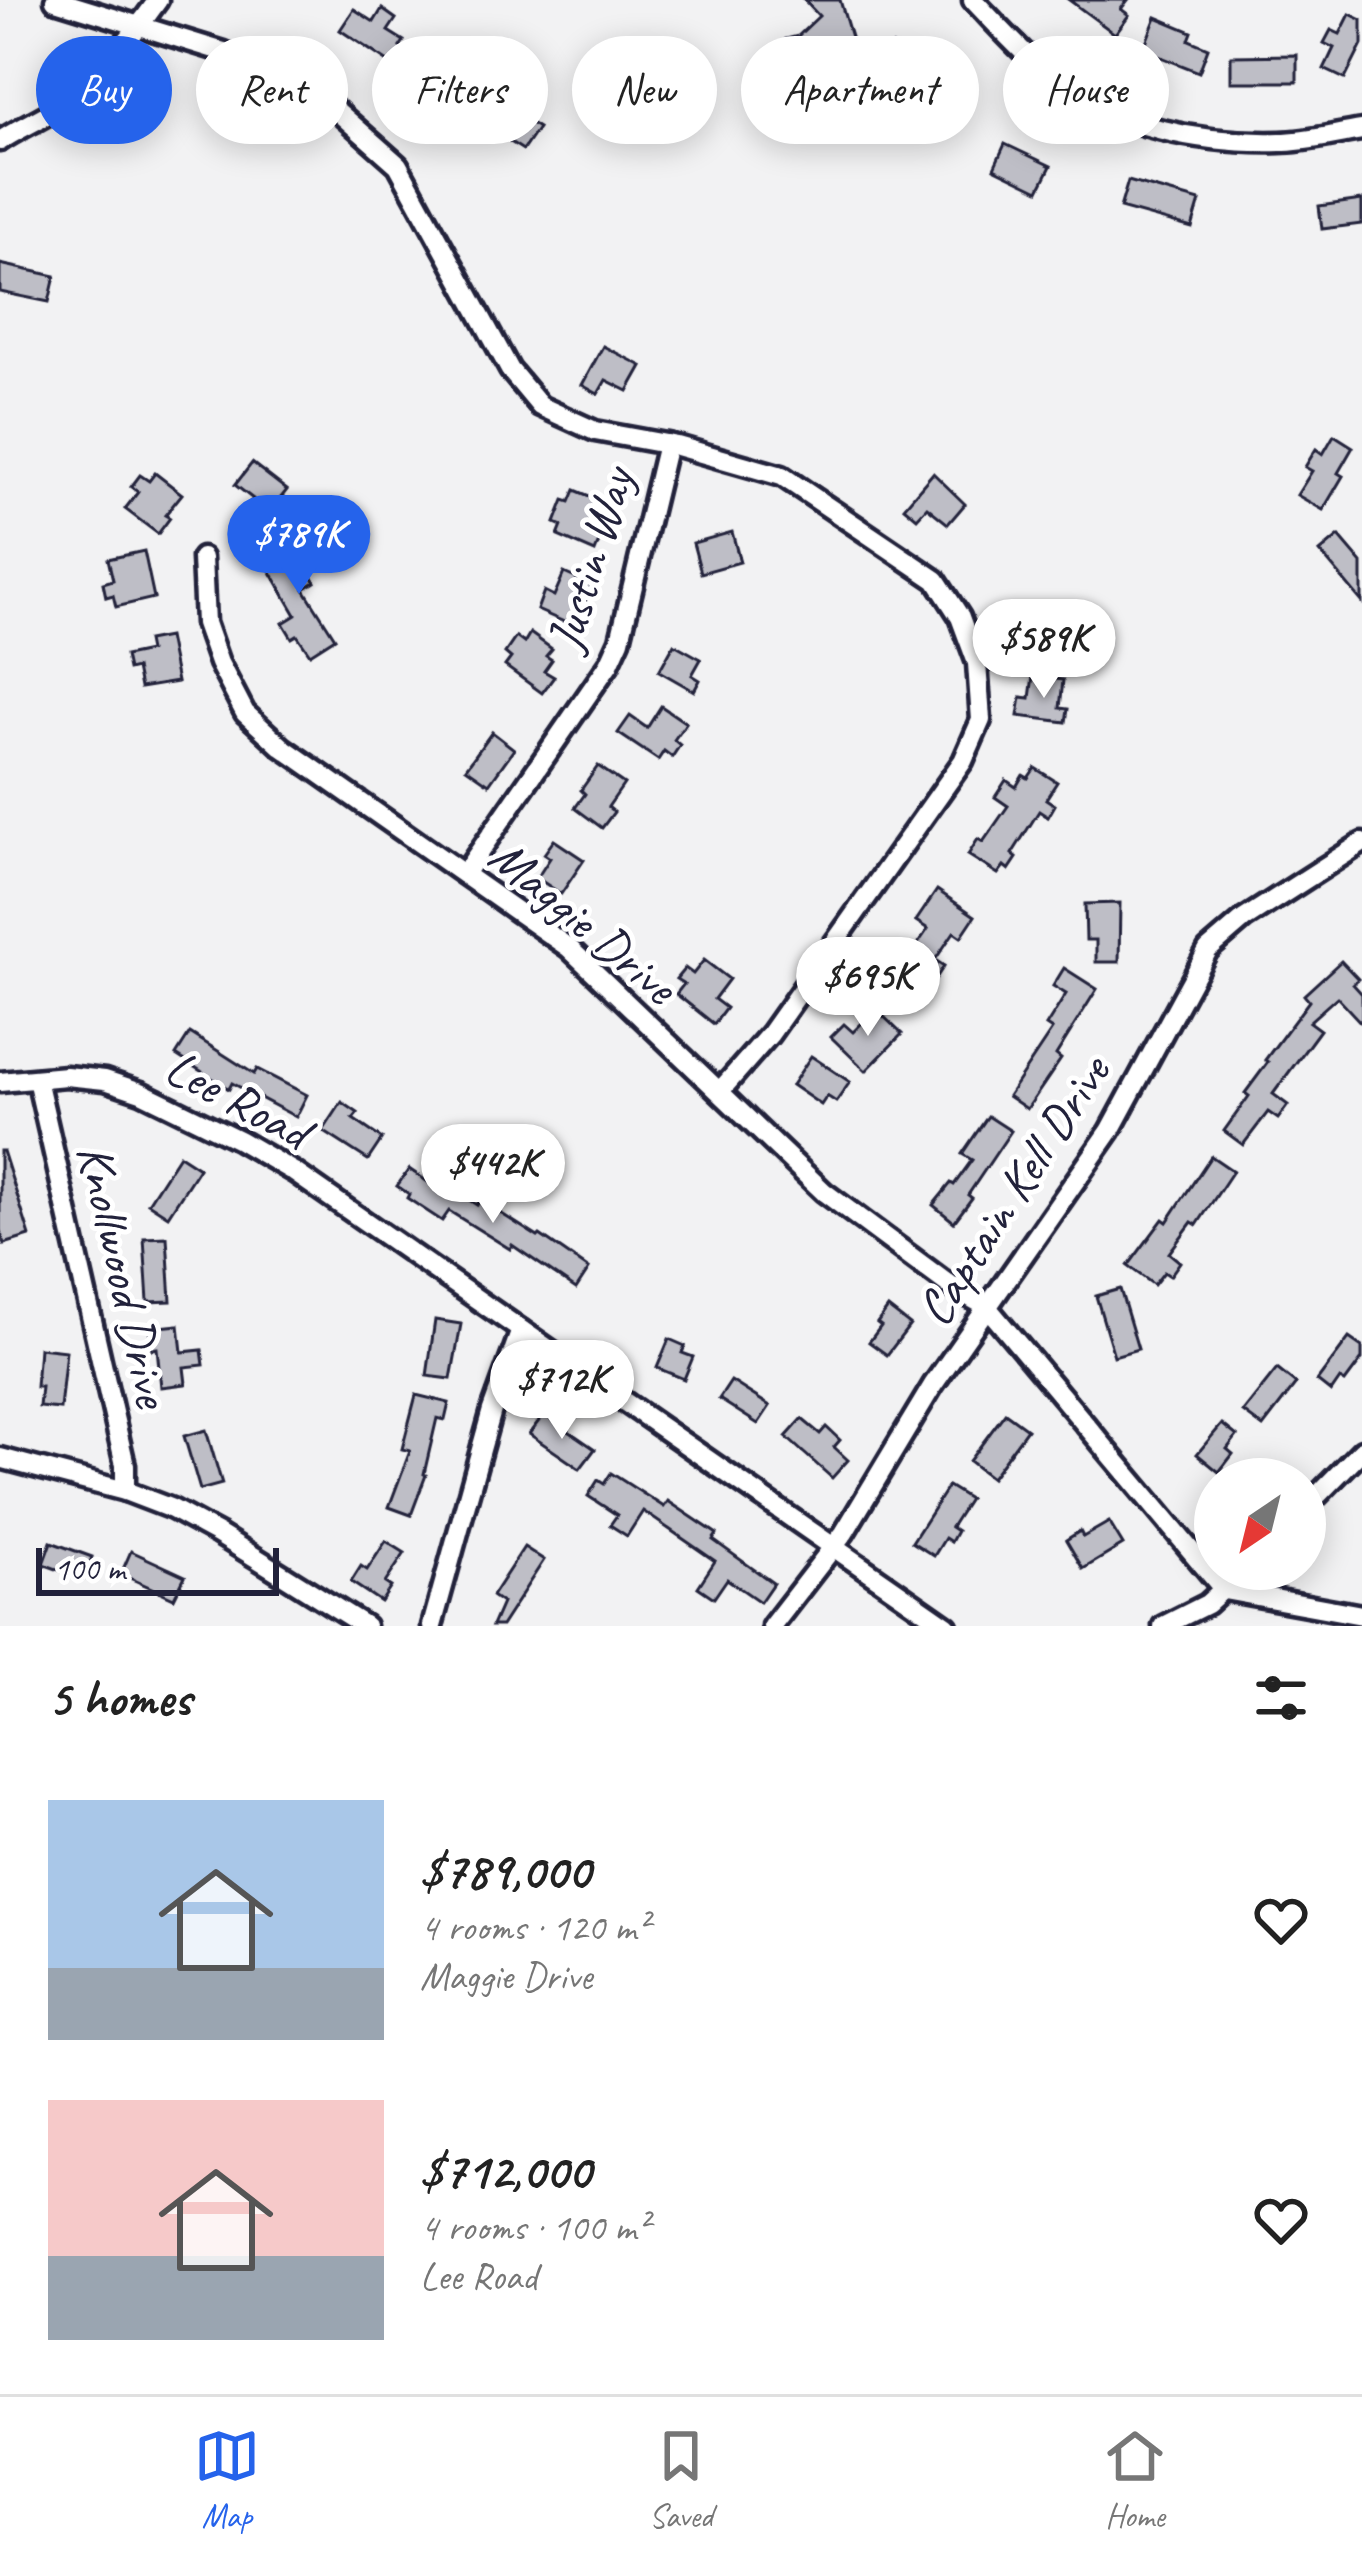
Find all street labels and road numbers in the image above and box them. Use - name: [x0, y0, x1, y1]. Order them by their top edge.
- street label: Justin Way: [531, 457, 649, 661]
- street label: Maggie Drive: [477, 824, 693, 1020]
- street label: Lee Road: [155, 1035, 326, 1166]
- street label: Captain Kell Drive: [902, 1041, 1126, 1337]
- street label: Knollwood Drive: [63, 1138, 186, 1416]

